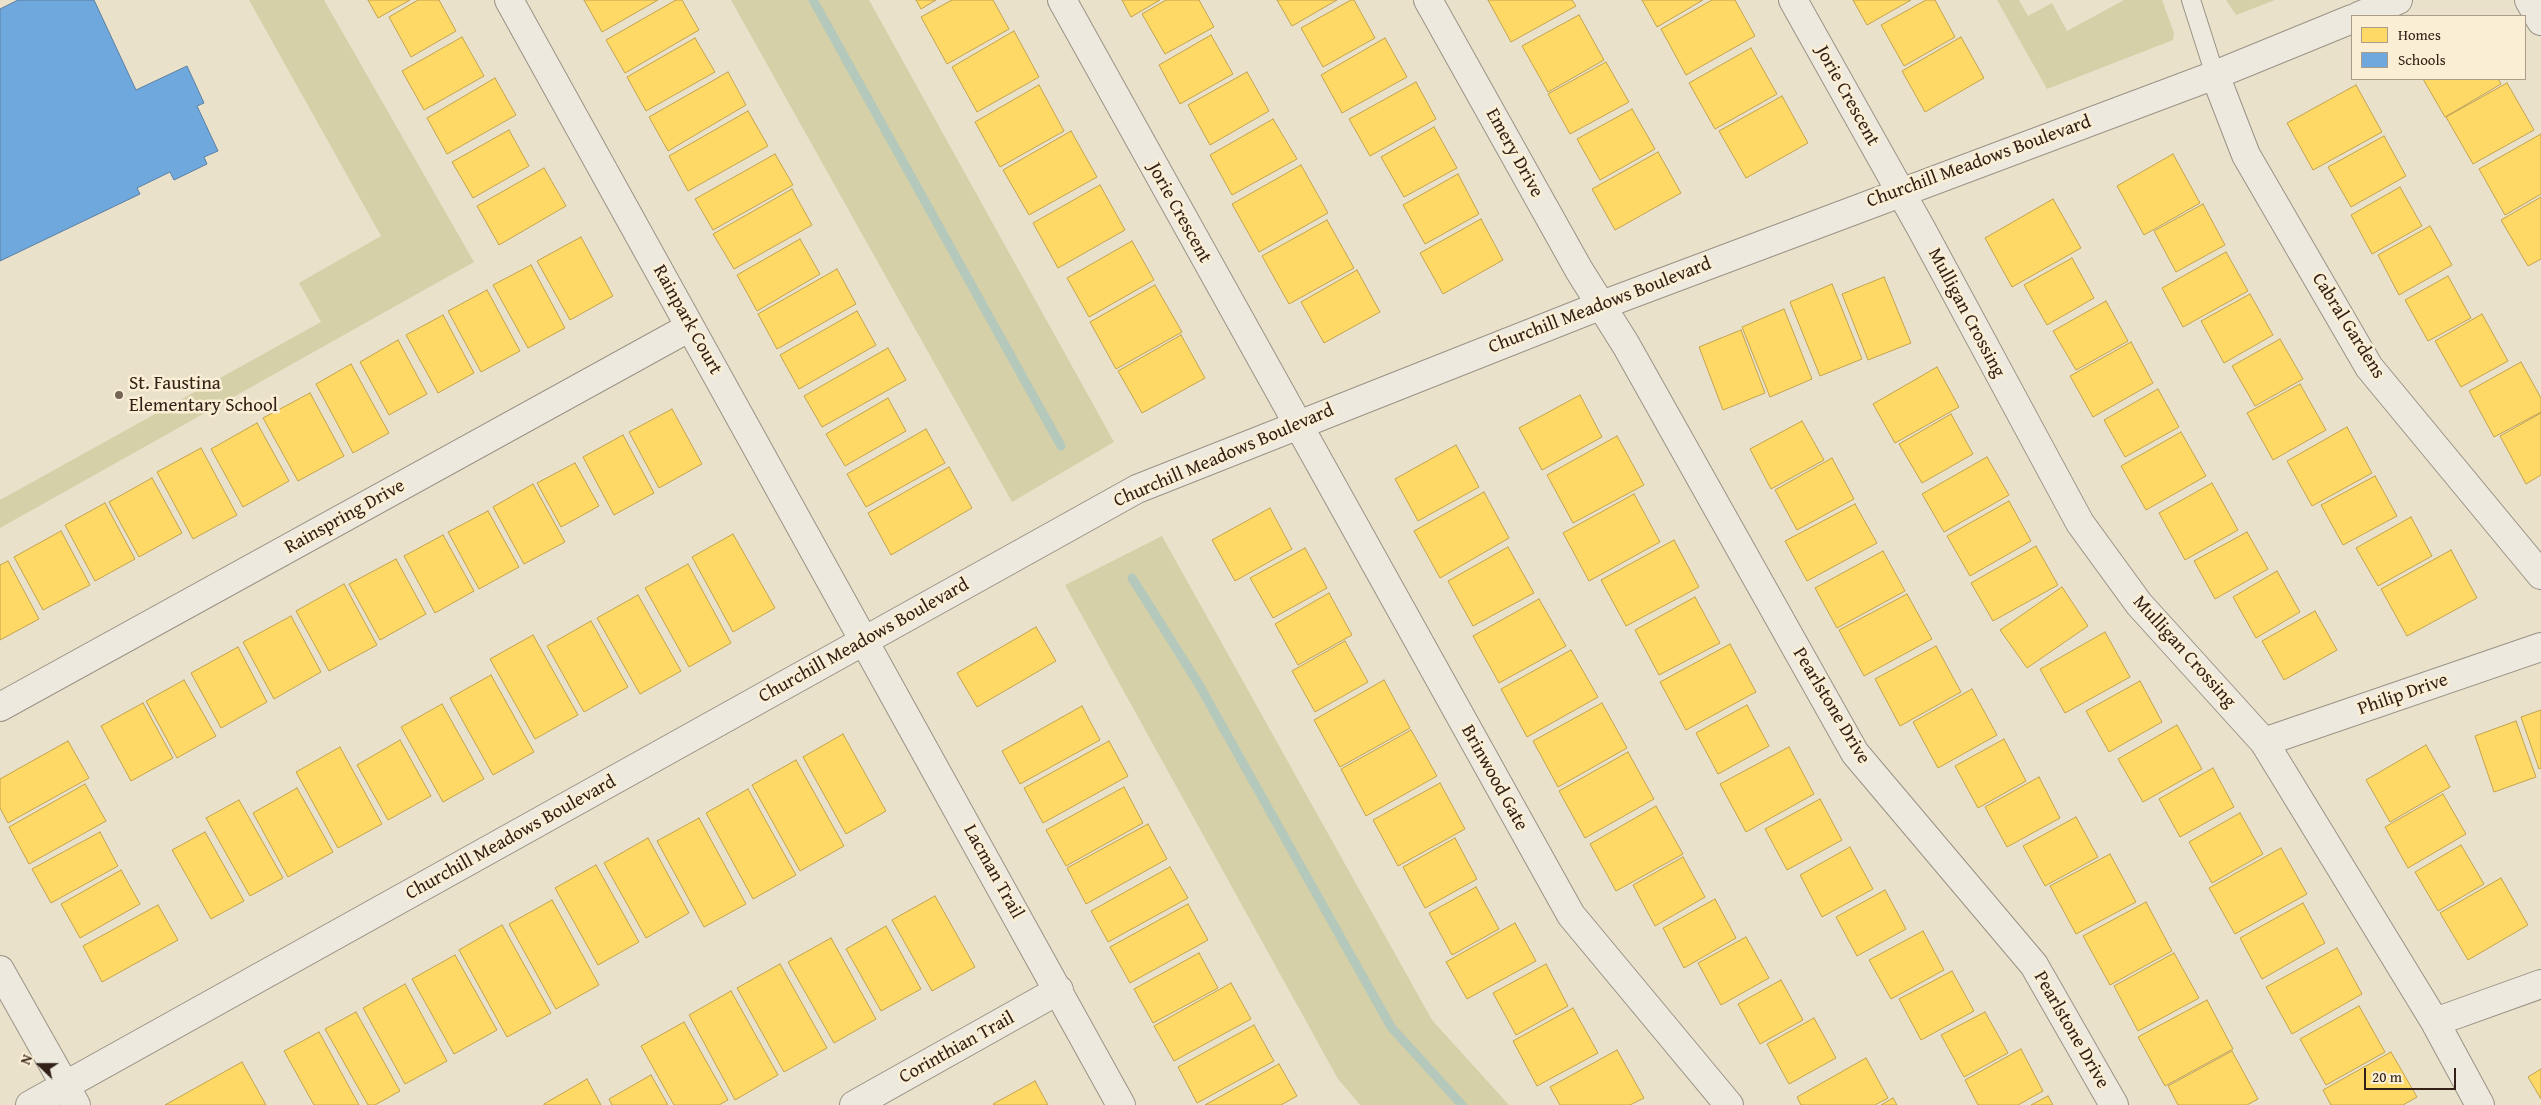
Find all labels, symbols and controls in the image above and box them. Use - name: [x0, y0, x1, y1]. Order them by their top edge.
- legend: [2351, 15, 2526, 80]
- text: Homes: [2398, 24, 2441, 45]
- street label: Jorie Crescent: [1810, 42, 1884, 150]
- text: Schools: [2398, 49, 2446, 70]
- street label: Emery Drive: [1480, 105, 1548, 201]
- street label: Churchill Meadows Boulevard: [1864, 111, 2094, 213]
- street label: Jorie Crescent: [1142, 159, 1216, 267]
- street label: Mulligan Crossing: [1922, 244, 2010, 382]
- street label: Churchill Meadows Boulevard: [1485, 253, 1715, 359]
- street label: Rainpark Court: [648, 261, 726, 379]
- street label: Cabral Gardens: [2306, 269, 2390, 383]
- place label: St. Faustina Elementary School: [129, 373, 278, 417]
- marker: St. Faustina Elementary School: [113, 389, 125, 401]
- street label: Churchill Meadows Boulevard: [1111, 399, 1337, 513]
- street label: Rainspring Drive: [281, 475, 409, 559]
- street label: Churchill Meadows Boulevard: [755, 574, 973, 708]
- street label: Mulligan Crossing: [2128, 591, 2240, 713]
- street label: Pearlstone Drive: [1787, 644, 1875, 768]
- street label: Philip Drive: [2355, 669, 2451, 721]
- street label: Brinwood Gate: [1456, 721, 1532, 835]
- street label: Churchill Meadows Boulevard: [402, 771, 620, 905]
- street label: Lacman Trail: [958, 821, 1028, 923]
- street label: Pearlstone Drive: [2028, 967, 2114, 1093]
- street label: Corinthian Trail: [895, 1007, 1019, 1089]
- north arrow: [15, 1040, 65, 1090]
- text: N: [15, 1051, 37, 1067]
- scale bar: [2366, 1058, 2458, 1090]
- text: 20 m: [2372, 1066, 2402, 1087]

